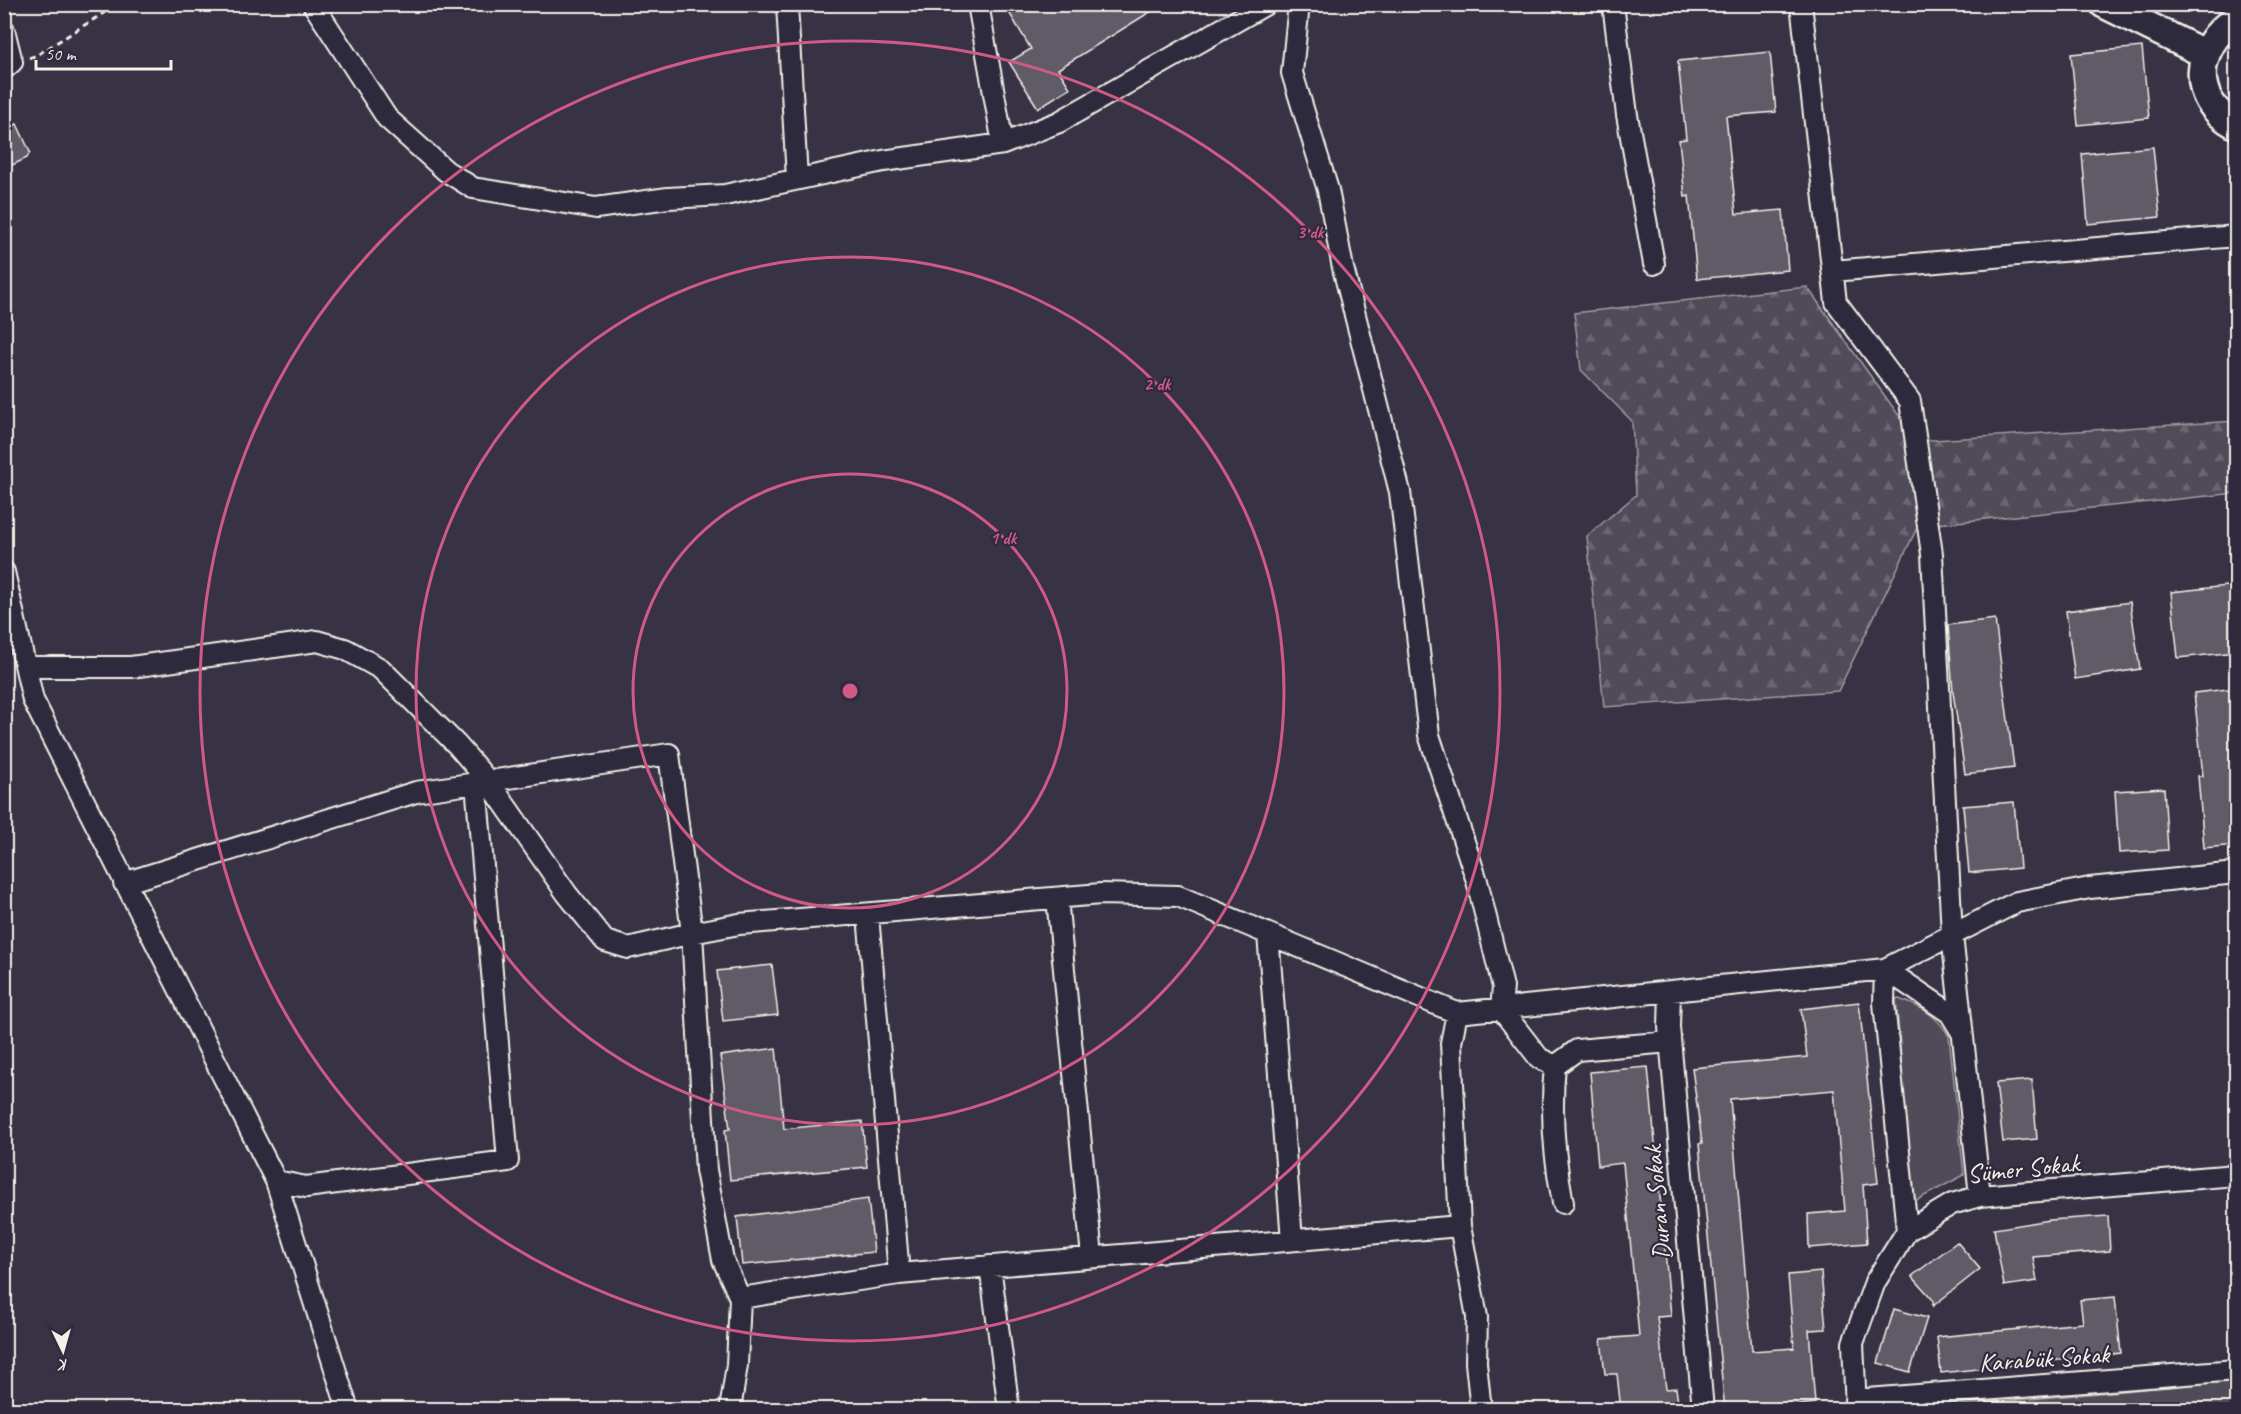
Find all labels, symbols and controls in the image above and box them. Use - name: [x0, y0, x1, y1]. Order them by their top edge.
- scale bar: [36, 33, 171, 71]
- text: 50 m: [45, 43, 78, 65]
- text: 3 dk: [1297, 221, 1325, 243]
- text: 2 dk: [1144, 373, 1172, 395]
- text: 1 dk: [990, 527, 1018, 549]
- centre of rings: [840, 681, 860, 701]
- street label: Duran Sokak: [1636, 1142, 1679, 1261]
- street label: Sümer Sokak: [1965, 1146, 2083, 1191]
- north arrow: [33, 1321, 93, 1381]
- street label: Karabük Sokak: [1978, 1337, 2113, 1380]
- text: K: [55, 1355, 69, 1376]

